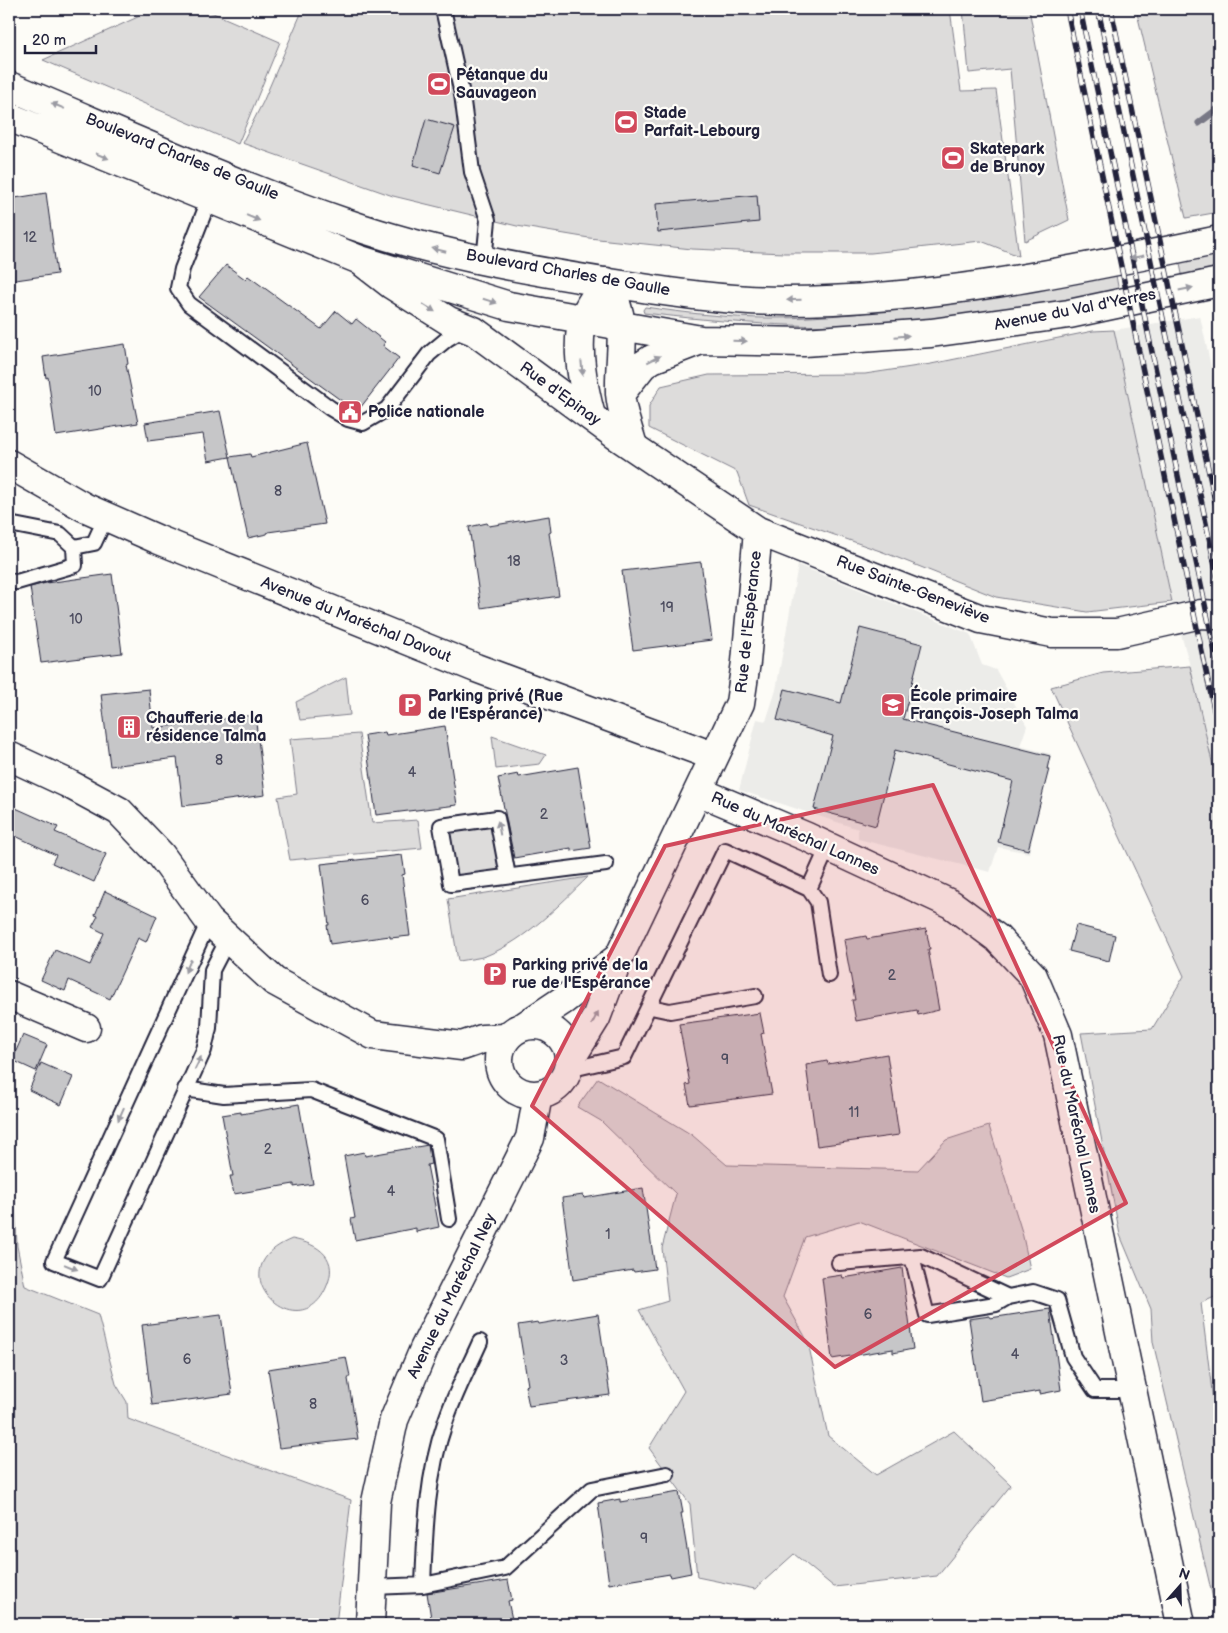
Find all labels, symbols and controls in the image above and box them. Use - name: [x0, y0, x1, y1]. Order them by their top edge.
- scale bar: [25, 22, 96, 54]
- text: 20 m: [32, 31, 66, 50]
- place label: Pétanque du Sauvageon: [456, 66, 548, 103]
- sports icon: Pétanque du Sauvageon: [426, 71, 452, 97]
- one-way arrow: [50, 102, 65, 110]
- place label: Stade Parfait-Lebourg: [644, 104, 760, 141]
- street label: Boulevard Charles de Gaulle: [83, 109, 282, 205]
- sports icon: Stade Parfait-Lebourg: [613, 109, 639, 135]
- place label: Skatepark de Brunoy: [970, 140, 1046, 177]
- sports icon: Skatepark de Brunoy: [940, 145, 966, 171]
- one-way arrow: [95, 152, 110, 160]
- one-way arrow: [246, 214, 260, 222]
- house number: 12: [23, 229, 38, 246]
- one-way arrow: [431, 246, 446, 254]
- street label: Boulevard Charles de Gaulle: [464, 246, 672, 300]
- one-way arrow: [1130, 253, 1145, 261]
- street label: Avenue du Val d'Yerres: [993, 285, 1158, 335]
- one-way arrow: [1178, 285, 1193, 293]
- one-way arrow: [483, 297, 498, 305]
- one-way arrow: [786, 297, 802, 305]
- one-way arrow: [422, 303, 435, 313]
- one-way arrow: [894, 331, 910, 339]
- one-way arrow: [732, 337, 748, 345]
- one-way arrow: [647, 355, 661, 363]
- street label: Rue d'Epinay: [516, 358, 605, 430]
- one-way arrow: [579, 360, 587, 376]
- house number: 10: [88, 383, 102, 400]
- public building icon: Police nationale: [337, 399, 363, 425]
- place label: Police nationale: [368, 403, 484, 422]
- house number: 8: [274, 483, 282, 500]
- street label: Rue de l'Espérance: [732, 549, 766, 694]
- street label: Rue Sainte-Geneviève: [834, 552, 993, 628]
- house number: 18: [507, 553, 521, 570]
- street label: Avenue du Maréchal Davout: [258, 573, 454, 667]
- house number: 19: [660, 599, 674, 616]
- house number: 10: [69, 611, 83, 628]
- place label: École primaire François-Joseph Talma: [910, 684, 1079, 724]
- place label: Parking privé (Rue de l'Espérance): [428, 687, 563, 724]
- parking icon: Parking privé (Rue de l'Espérance): [397, 692, 423, 718]
- school or university icon: École primaire François-Joseph Talma: [880, 692, 906, 718]
- place label: Chaufferie de la résidence Talma: [146, 709, 266, 746]
- building icon: Chaufferie de la résidence Talma: [116, 714, 142, 740]
- house number: 8: [215, 752, 223, 769]
- house number: 4: [408, 764, 417, 781]
- street label: Rue du Maréchal Lannes: [708, 788, 882, 880]
- house number: 2: [540, 806, 549, 823]
- one-way arrow: [495, 820, 503, 836]
- house number: 6: [361, 892, 370, 909]
- place label: Parking privé de la rue de l'Espérance: [512, 956, 650, 993]
- one-way arrow: [184, 959, 192, 973]
- parking icon: Parking privé de la rue de l'Espérance: [482, 961, 508, 987]
- house number: 2: [888, 967, 897, 984]
- one-way arrow: [591, 1011, 599, 1025]
- street label: Rue du Maréchal Lannes: [1048, 1033, 1104, 1215]
- house number: 9: [721, 1051, 729, 1068]
- one-way arrow: [194, 1056, 202, 1070]
- house number: 11: [849, 1104, 859, 1121]
- one-way arrow: [117, 1107, 125, 1121]
- house number: 2: [264, 1141, 273, 1158]
- house number: 4: [387, 1183, 396, 1200]
- street label: Avenue du Maréchal Ney: [404, 1210, 501, 1382]
- house number: 1: [605, 1226, 611, 1243]
- one-way arrow: [64, 1264, 79, 1272]
- house number: 6: [864, 1306, 873, 1323]
- house number: 4: [1011, 1346, 1020, 1363]
- house number: 6: [183, 1351, 192, 1368]
- house number: 3: [560, 1352, 568, 1369]
- house number: 8: [309, 1396, 317, 1413]
- house number: 9: [640, 1530, 648, 1547]
- north arrow: [1156, 1560, 1206, 1610]
- text: N: [1176, 1564, 1192, 1584]

